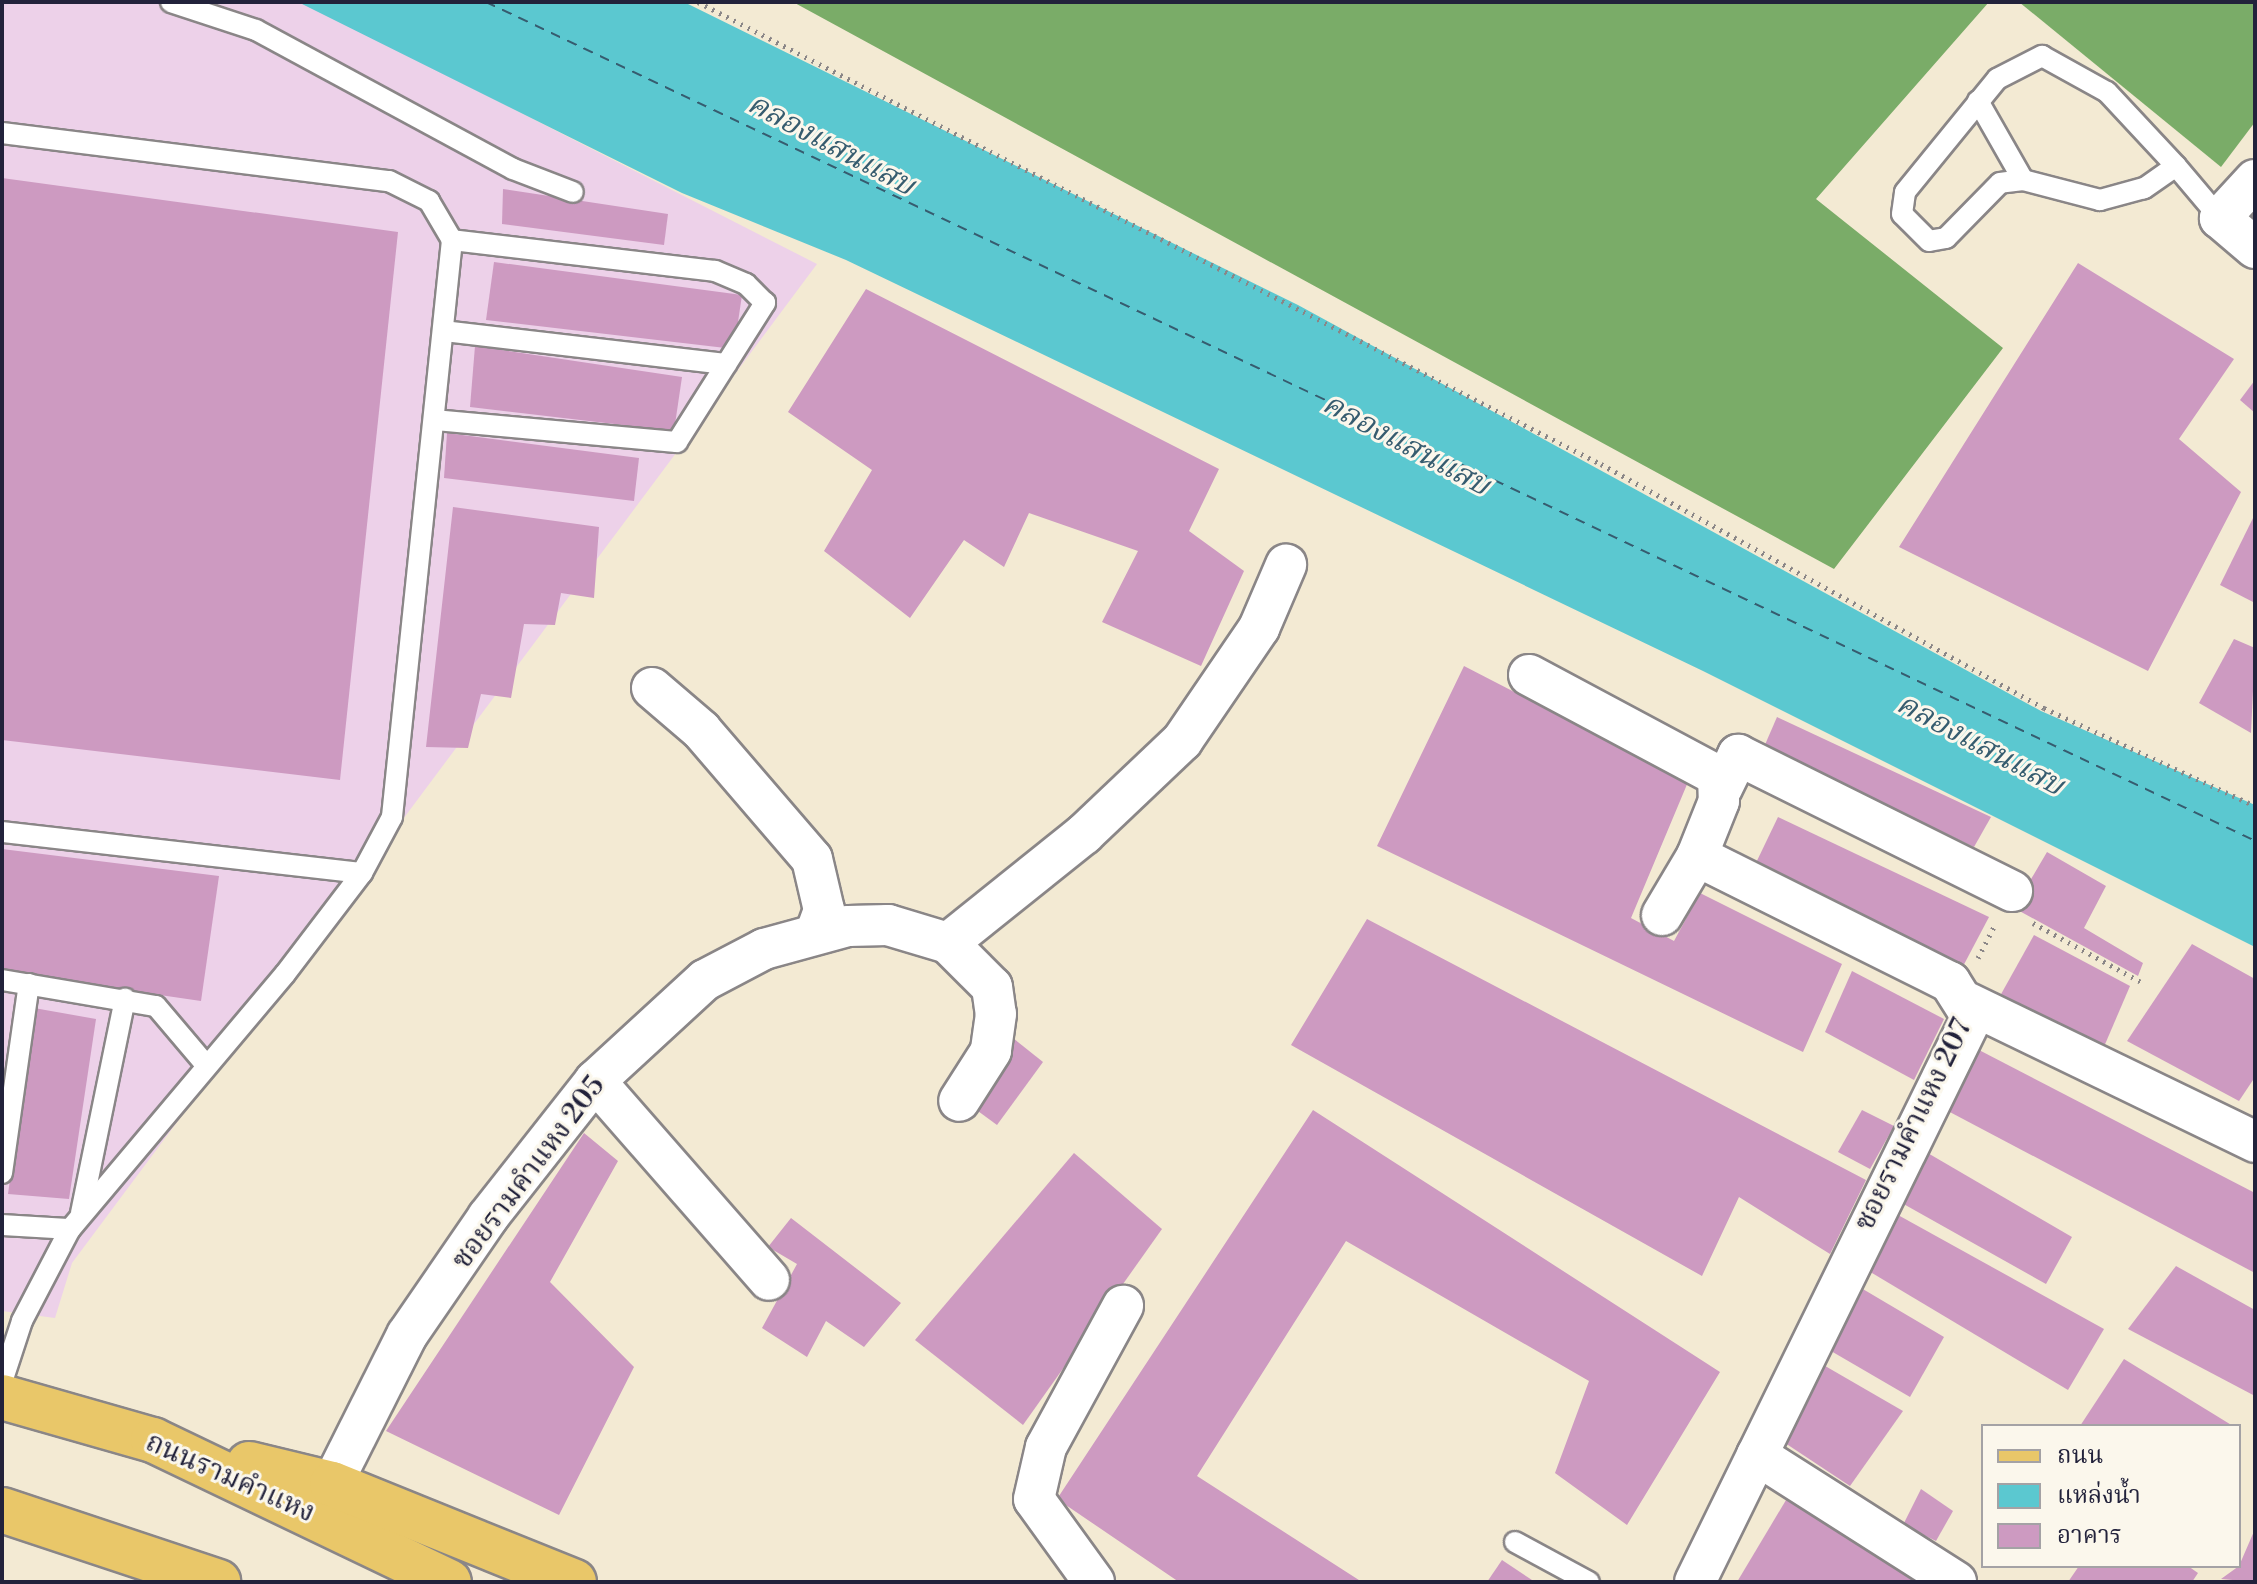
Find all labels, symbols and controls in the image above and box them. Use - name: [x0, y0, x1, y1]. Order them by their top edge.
- water label: คลองแสนแสบ: [741, 86, 921, 204]
- water label: คลองแสนแสบ: [1316, 386, 1496, 504]
- water label: คลองแสนแสบ: [1890, 686, 2070, 804]
- street label: ซอยรามคำแหง 207: [1848, 1014, 1980, 1236]
- street label: ซอยรามคำแหง 205: [445, 1070, 613, 1276]
- legend: [1981, 1424, 2241, 1568]
- street label: ถนนรามคำแหง: [140, 1426, 320, 1530]
- text: ถนน: [2057, 1441, 2103, 1471]
- text: แหล่งน้ำ: [2057, 1481, 2141, 1511]
- text: อาคาร: [2057, 1521, 2122, 1551]

